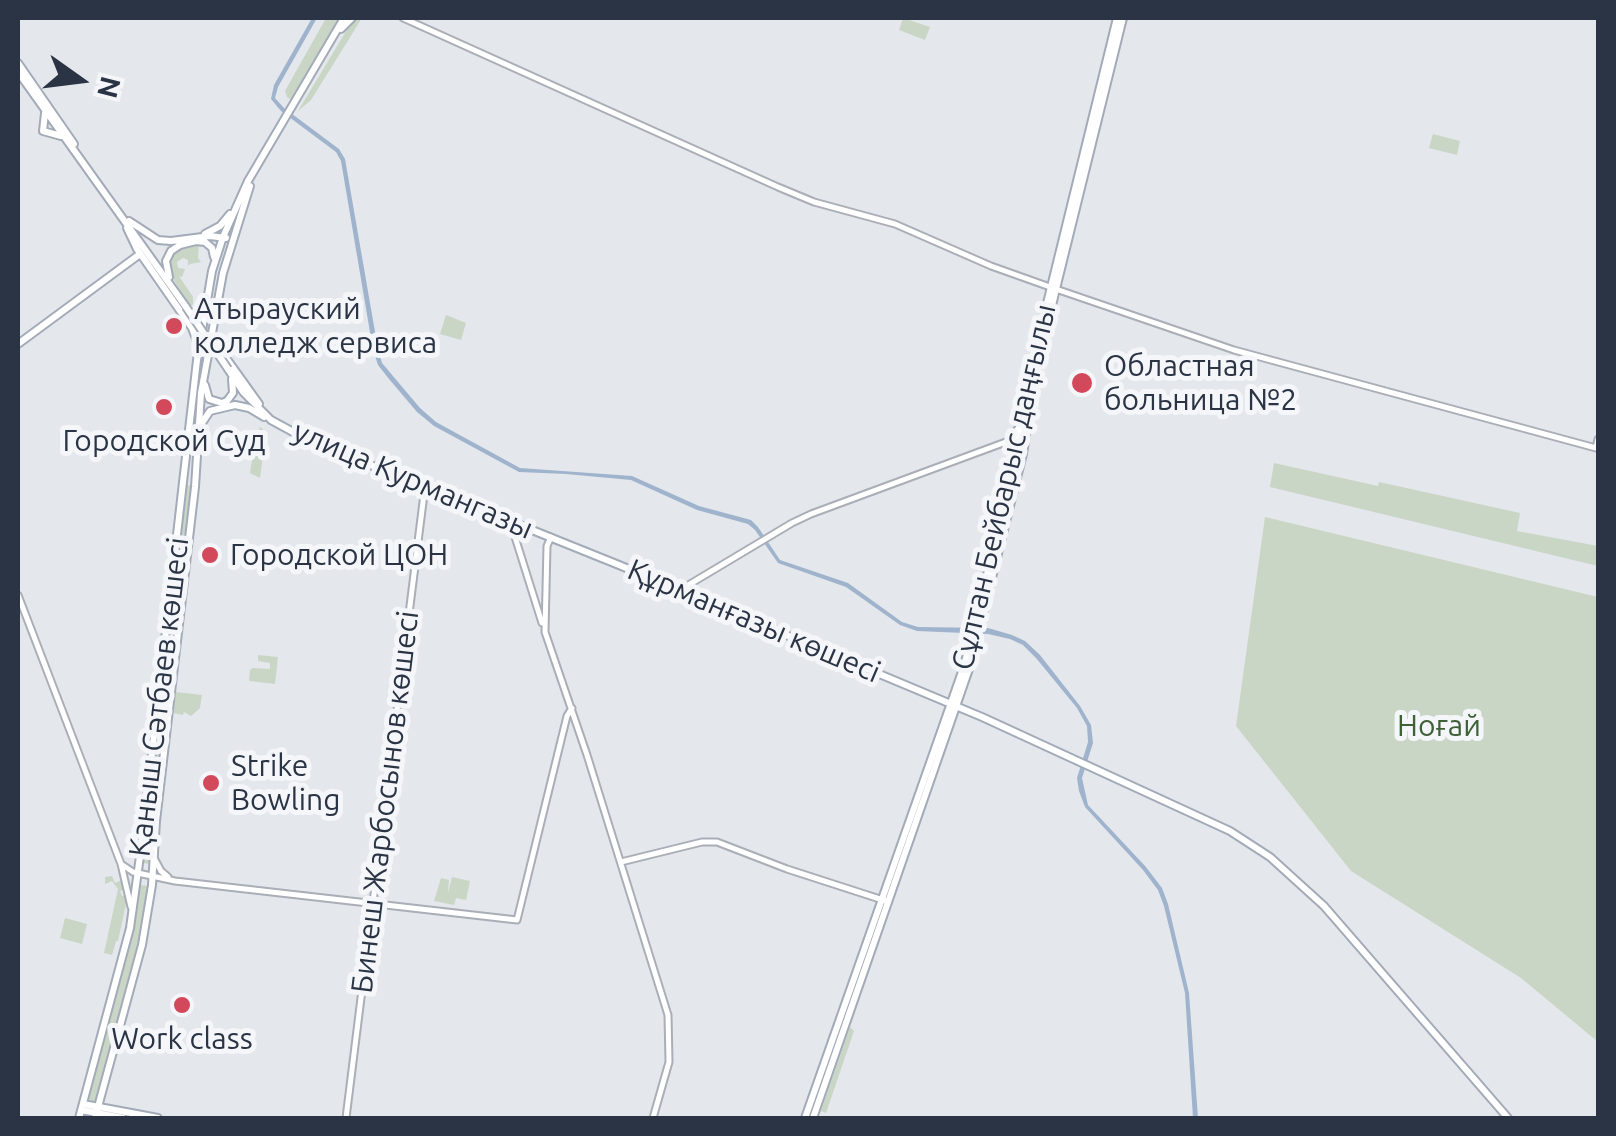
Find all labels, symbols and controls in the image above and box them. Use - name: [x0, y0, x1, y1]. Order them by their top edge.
- north arrow: [30, 30, 130, 130]
- text: N: [92, 73, 127, 101]
- place label: Атырауский колледж сервиса: [194, 291, 437, 362]
- street label: Сұлтан Бейбарыс даңғылы: [944, 300, 1064, 674]
- marker: Атырауский колледж сервиса: [163, 315, 185, 337]
- place label: Областная больница №2: [1104, 348, 1297, 418]
- marker: Областная больница №2: [1069, 370, 1095, 396]
- marker: Городской Суд: [153, 396, 175, 418]
- street label: улица Курмангазы: [288, 413, 538, 547]
- place label: Городской Суд: [62, 423, 266, 459]
- street label: Қаныш Сәтбаев көшесі: [122, 535, 196, 859]
- place label: Городской ЦОН: [230, 537, 448, 573]
- marker: Городской ЦОН: [199, 544, 221, 566]
- street label: Құрманғазы көшесі: [622, 552, 886, 690]
- street label: Бинеш Жарбосынов көшесі: [344, 609, 426, 995]
- park label: Ноғай: [1397, 708, 1481, 744]
- place label: Strike Bowling: [231, 748, 340, 818]
- marker: Strike Bowling: [200, 772, 222, 794]
- marker: Work class: [171, 994, 193, 1016]
- place label: Work class: [111, 1021, 253, 1057]

